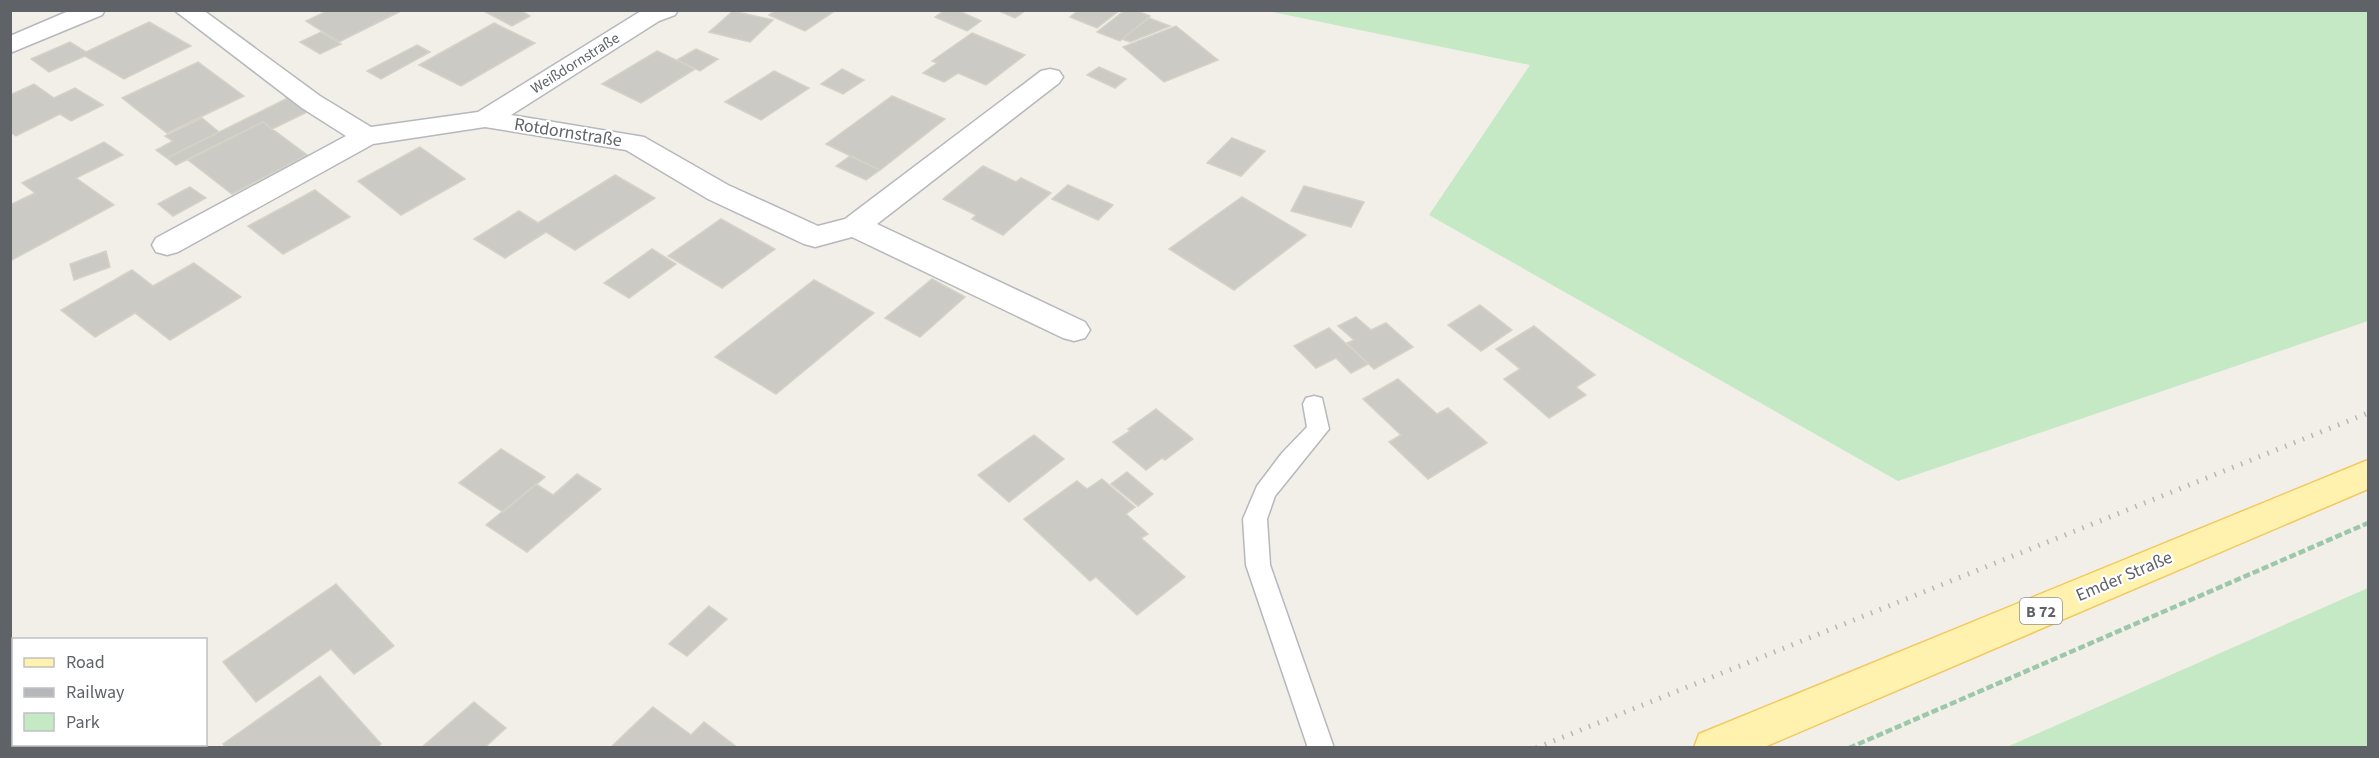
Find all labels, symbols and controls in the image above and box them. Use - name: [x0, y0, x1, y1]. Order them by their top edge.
- street label: Weißdornstraße: [527, 28, 624, 99]
- street label: Rotdornstraße: [512, 112, 624, 153]
- street label: Emder Straße: [2072, 545, 2176, 608]
- road number: B 72: [2020, 598, 2062, 624]
- legend: [12, 638, 207, 746]
- text: Road: [66, 650, 105, 675]
- text: Railway: [66, 680, 125, 705]
- text: Park: [66, 710, 100, 735]

